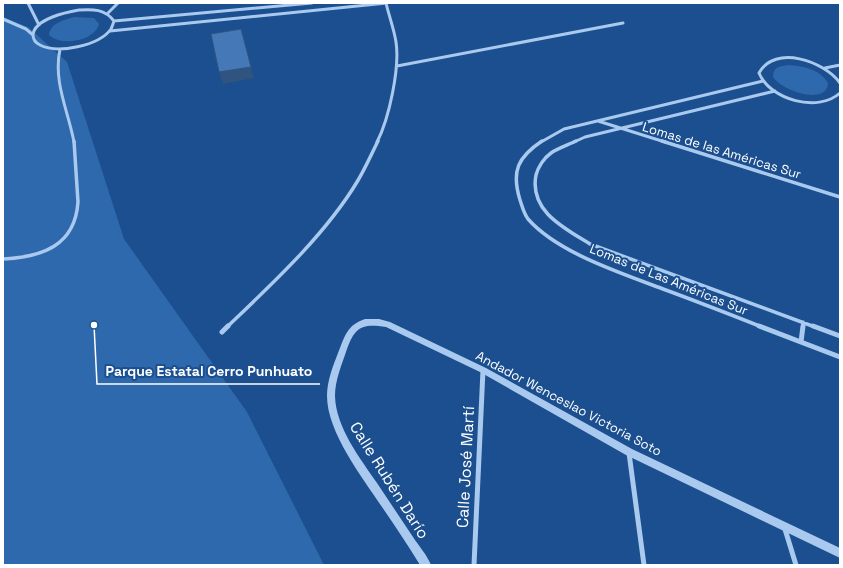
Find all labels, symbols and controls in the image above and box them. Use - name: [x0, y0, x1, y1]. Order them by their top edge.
- street label: Lomas de las Américas Sur: [640, 118, 803, 183]
- street label: Lomas de Las Américas Sur: [587, 240, 751, 319]
- street label: Andador Wenceslao Victoria Soto: [473, 347, 665, 460]
- callout: Parque Estatal Cerro Punhuato: [97, 358, 320, 384]
- text: Parque Estatal Cerro Punhuato: [106, 362, 312, 380]
- street label: Calle José Martí: [452, 405, 479, 529]
- street label: Calle Rubén Darío: [345, 418, 434, 543]

